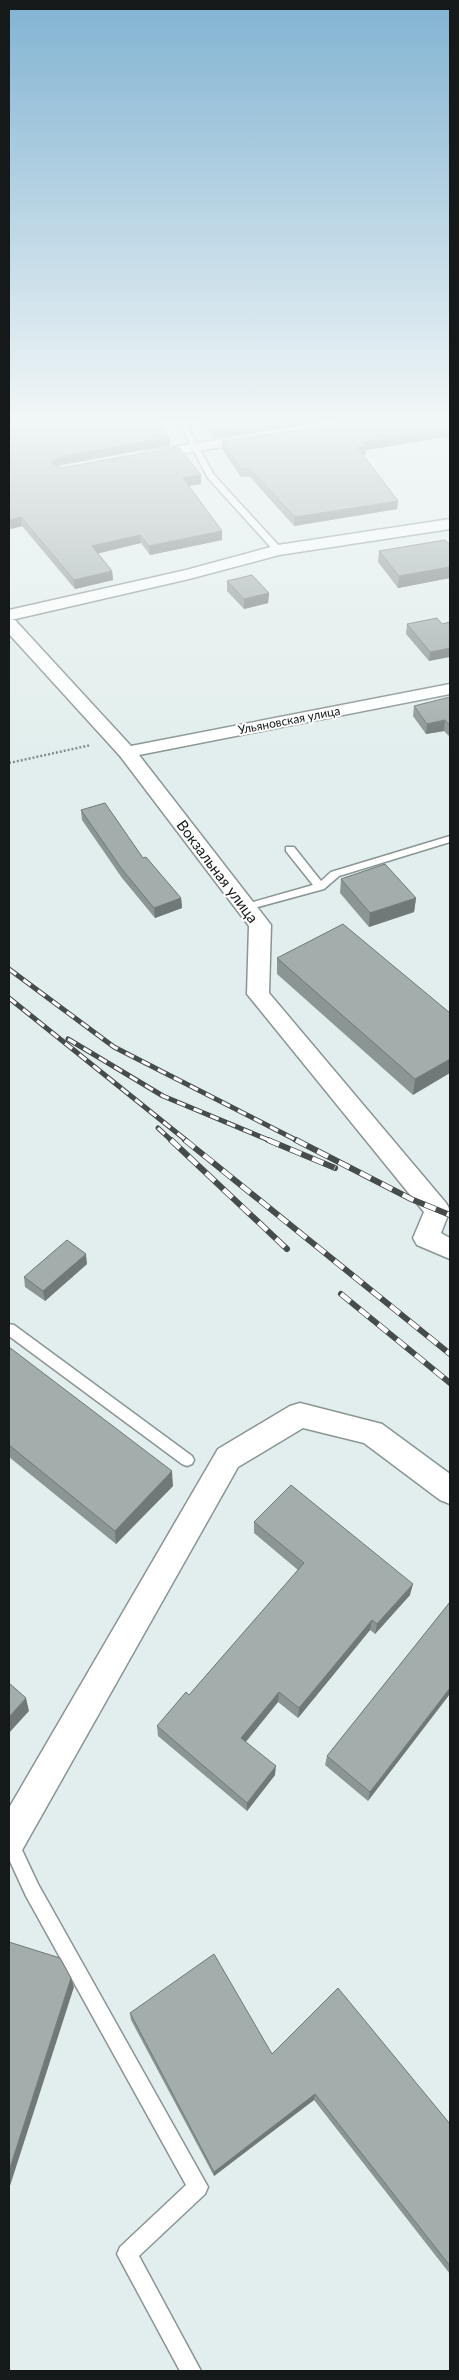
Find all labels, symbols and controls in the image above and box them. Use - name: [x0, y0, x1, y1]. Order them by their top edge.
- street label: Ульяновская улица: [237, 703, 341, 737]
- street label: Вокзальная улица: [173, 816, 263, 926]

